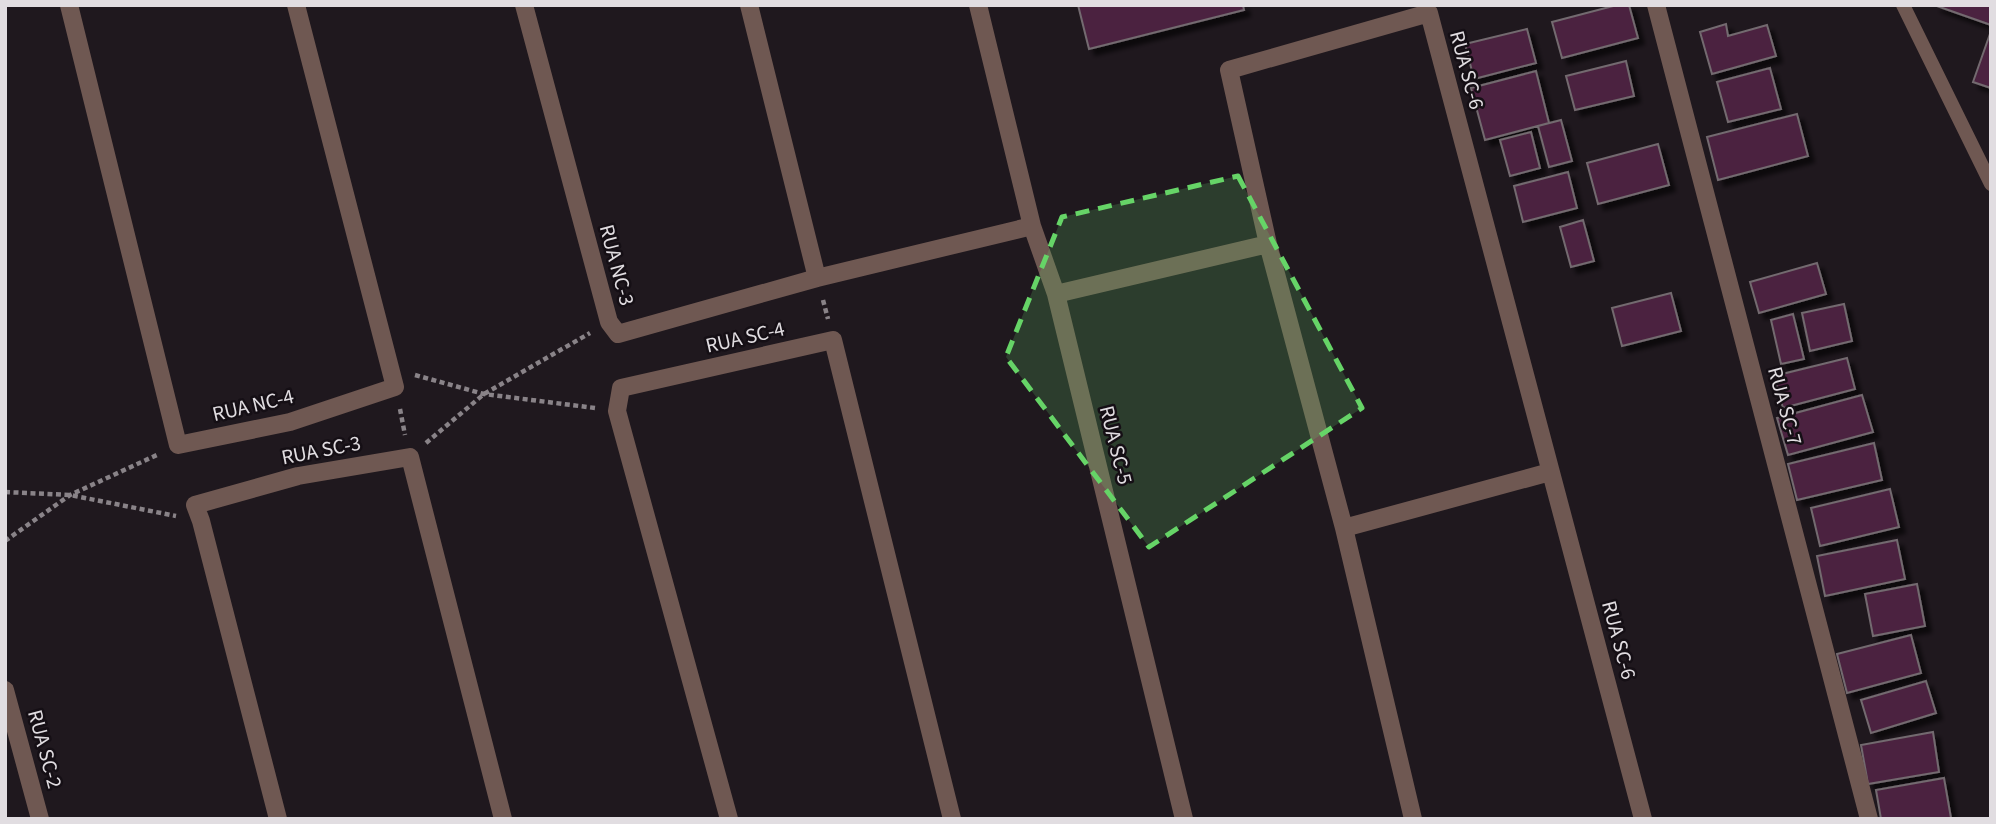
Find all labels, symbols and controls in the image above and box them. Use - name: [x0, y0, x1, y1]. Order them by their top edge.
- street label: RUA SC-6: [1442, 27, 1492, 113]
- street label: RUA NC-3: [592, 221, 642, 309]
- street label: RUA SC-4: [702, 313, 788, 361]
- street label: RUA SC-7: [1760, 363, 1810, 449]
- street label: RUA NC-4: [209, 381, 297, 429]
- street label: RUA SC-5: [1092, 402, 1140, 488]
- street label: RUA SC-3: [279, 428, 363, 472]
- street label: RUA SC-6: [1594, 597, 1644, 683]
- street label: RUA SC-2: [20, 706, 70, 792]

